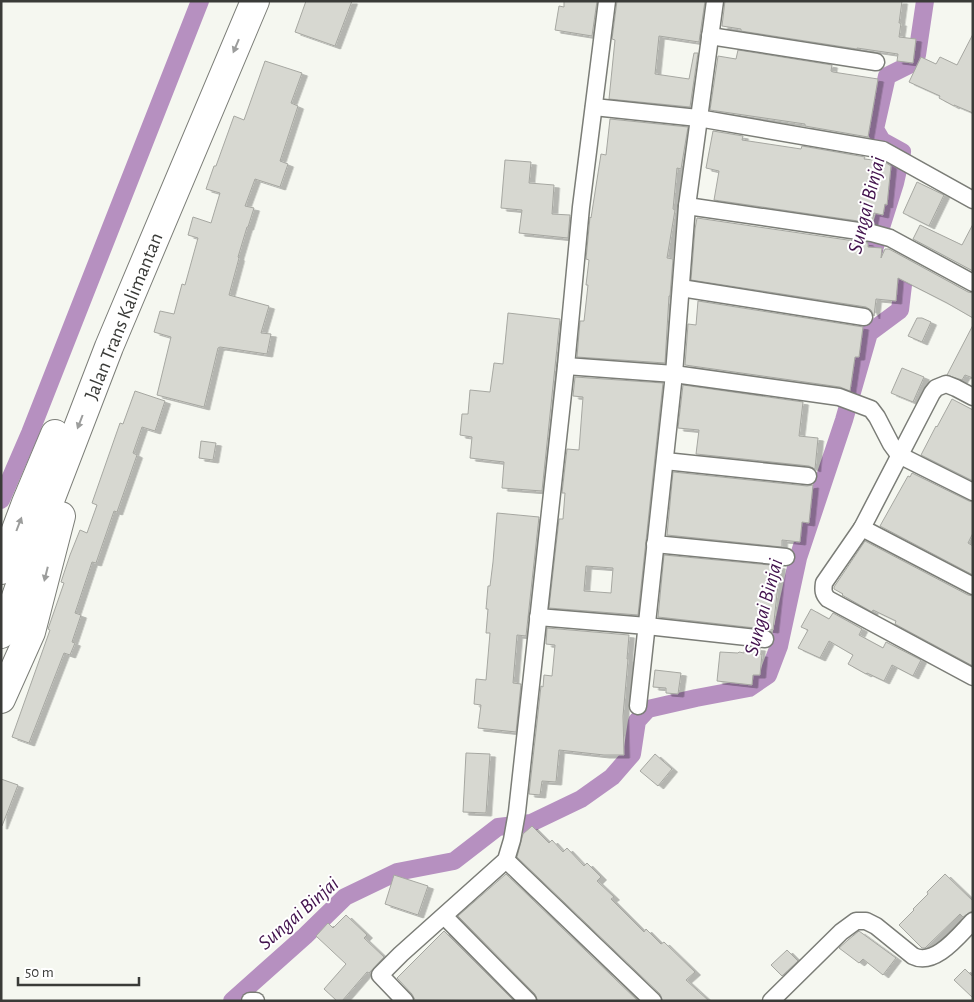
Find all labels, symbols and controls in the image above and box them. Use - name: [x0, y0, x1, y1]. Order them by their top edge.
- one-way arrow: [232, 39, 240, 53]
- water label: Sungai Binjai: [844, 154, 889, 256]
- street label: Jalan Trans Kalimantan: [81, 230, 167, 403]
- one-way arrow: [75, 415, 83, 429]
- one-way arrow: [15, 517, 23, 531]
- water label: Sungai Binjai: [741, 556, 787, 658]
- one-way arrow: [42, 566, 50, 581]
- water label: Sungai Binjai: [254, 873, 343, 954]
- scale bar: [18, 954, 139, 986]
- text: 50 m: [25, 965, 54, 980]

